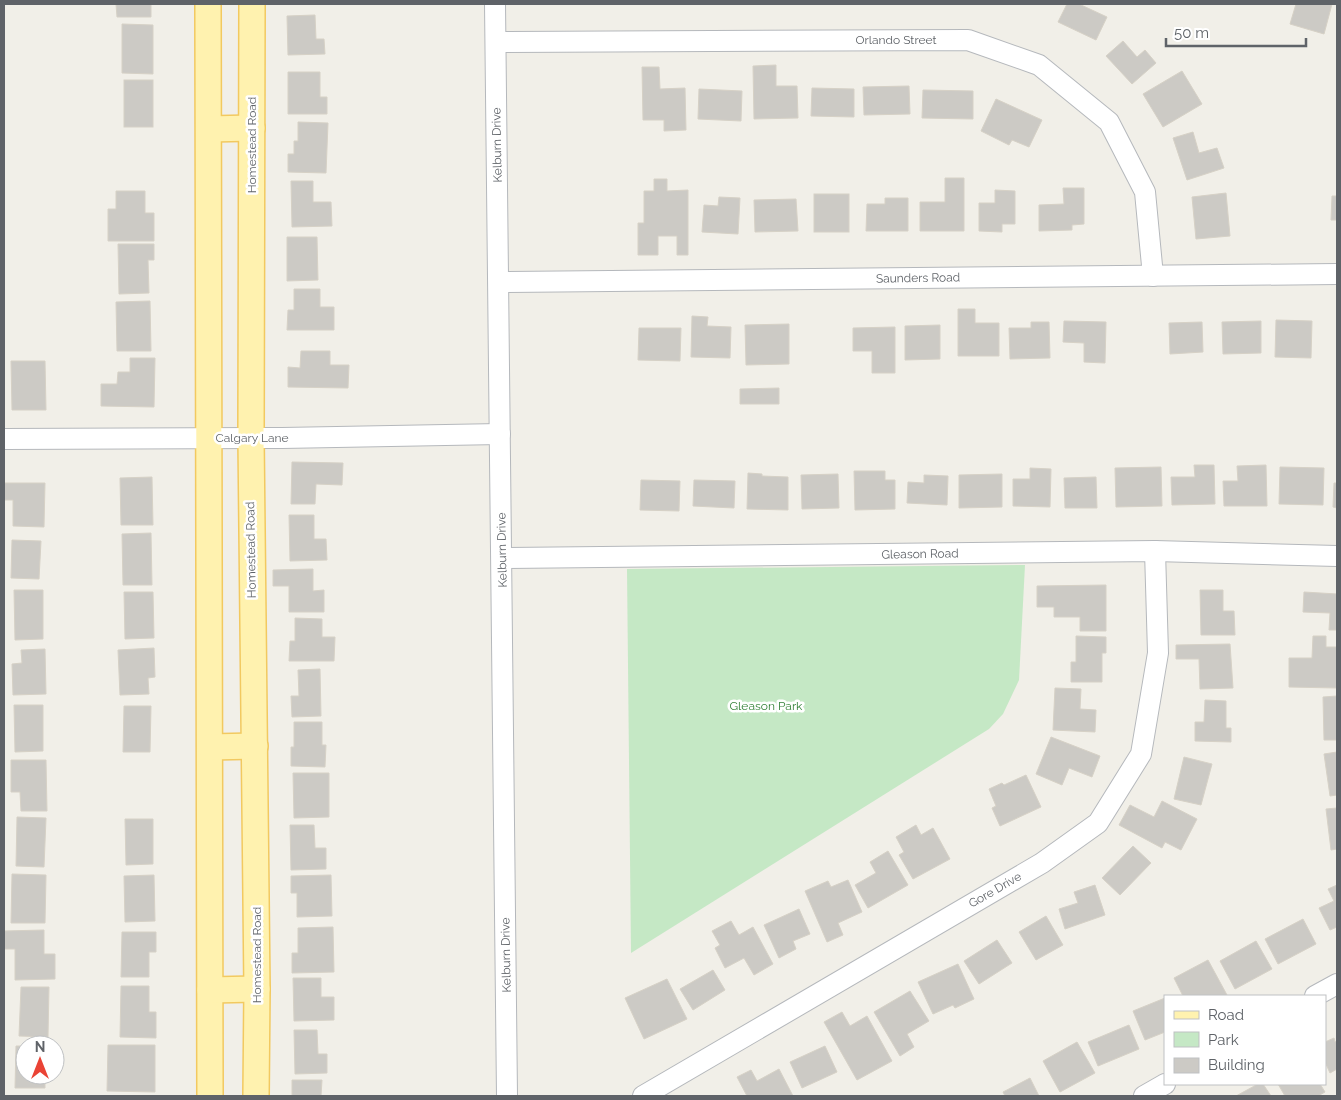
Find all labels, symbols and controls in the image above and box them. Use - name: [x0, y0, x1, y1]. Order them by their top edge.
- scale bar: [1166, 15, 1306, 47]
- text: 50 m: [1174, 24, 1209, 42]
- street label: Orlando Street: [856, 33, 936, 47]
- street label: Homestead Road: [245, 97, 259, 193]
- street label: Kelburn Drive: [489, 107, 505, 183]
- street label: Saunders Road: [876, 270, 960, 286]
- street label: Calgary Lane: [215, 431, 289, 445]
- street label: Homestead Road: [243, 502, 259, 598]
- street label: Kelburn Drive: [494, 512, 510, 588]
- street label: Gleason Road: [881, 546, 959, 562]
- park label: Gleason Park: [730, 699, 803, 713]
- street label: Gore Drive: [966, 869, 1024, 911]
- street label: Homestead Road: [250, 907, 264, 1003]
- street label: Kelburn Drive: [498, 917, 514, 993]
- legend: [1164, 995, 1326, 1085]
- text: Road: [1208, 1006, 1244, 1024]
- text: Park: [1208, 1031, 1239, 1049]
- north arrow: [15, 1035, 65, 1085]
- text: N: [35, 1039, 45, 1055]
- text: Building: [1208, 1056, 1265, 1074]

